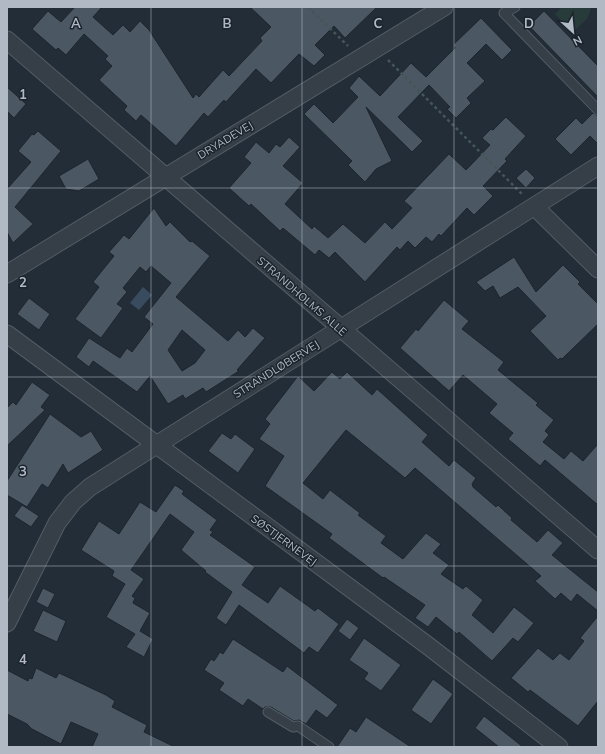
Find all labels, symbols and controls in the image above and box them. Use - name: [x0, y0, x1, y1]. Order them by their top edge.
- north arrow: [553, 12, 593, 52]
- text: A: [71, 15, 81, 31]
- text: B: [223, 15, 232, 31]
- text: C: [374, 15, 383, 31]
- text: D: [524, 15, 534, 31]
- text: N: [571, 33, 584, 49]
- text: 1: [19, 86, 27, 102]
- street label: DRYADEVEJ: [195, 118, 255, 162]
- street label: STRANDHOLMS ALLE: [254, 253, 350, 339]
- text: 2: [19, 274, 27, 290]
- street label: STRANDLØBERVEJ: [230, 337, 322, 401]
- text: 3: [19, 463, 27, 479]
- street label: SØSTJERNEVEJ: [248, 511, 320, 569]
- text: 4: [19, 651, 27, 667]

